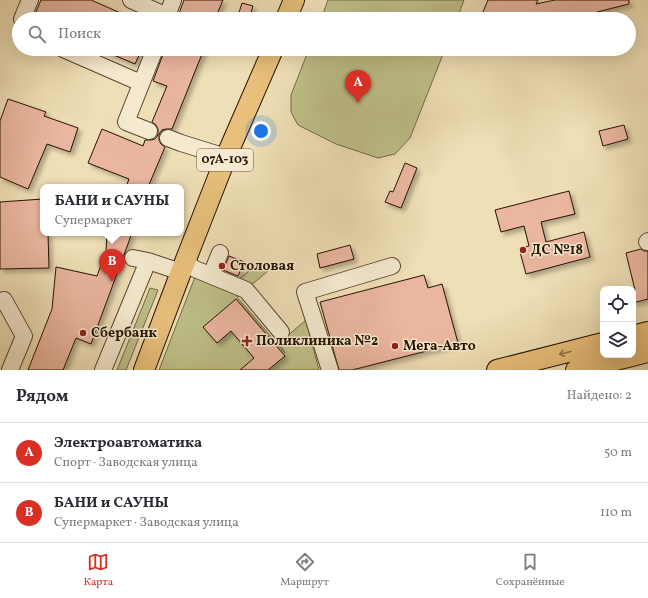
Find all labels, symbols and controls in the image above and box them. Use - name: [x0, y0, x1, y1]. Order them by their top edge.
- search box: [12, 12, 636, 56]
- icon: search: [26, 23, 48, 45]
- text: Поиск: [58, 24, 101, 45]
- pin: A: [345, 70, 371, 103]
- your location: [251, 121, 271, 141]
- road number: 07А-103: [197, 149, 253, 171]
- popup: [40, 184, 184, 236]
- text: БАНИ и САУНЫ: [55, 191, 169, 212]
- text: Супермаркет: [55, 212, 132, 230]
- place label: ДС №18: [531, 241, 583, 260]
- marker: ДС №18: [518, 245, 528, 255]
- pin: B: [99, 249, 125, 282]
- place label: Столовая: [230, 257, 294, 276]
- marker: Столовая: [217, 261, 227, 271]
- map controls: [600, 286, 636, 358]
- button: locate: [600, 286, 636, 322]
- button: layers: [600, 322, 636, 358]
- place label: Сбербанк: [91, 324, 158, 343]
- marker: Сбербанк: [78, 328, 88, 338]
- place label: Поликлиника №2: [256, 332, 378, 351]
- marker: Поликлиника №2: [241, 335, 253, 347]
- place label: Мега-Авто: [403, 337, 476, 356]
- marker: Мега-Авто: [390, 341, 400, 351]
- one-way arrow: [559, 350, 572, 357]
- text: Рядом: [16, 385, 69, 408]
- text: Найдено: 2: [567, 387, 632, 405]
- text: Электроавтоматика: [54, 433, 202, 454]
- text: A: [24, 444, 34, 462]
- text: 50 m: [604, 444, 632, 462]
- text: Спорт · Заводская улица: [54, 454, 198, 472]
- text: БАНИ и САУНЫ: [54, 493, 169, 514]
- text: B: [25, 504, 33, 522]
- text: 110 m: [600, 504, 632, 522]
- text: Супермаркет · Заводская улица: [54, 514, 239, 532]
- tab: Карта: [83, 551, 113, 590]
- tab: Маршрут: [280, 551, 329, 590]
- tab: Сохранённые: [496, 551, 564, 590]

